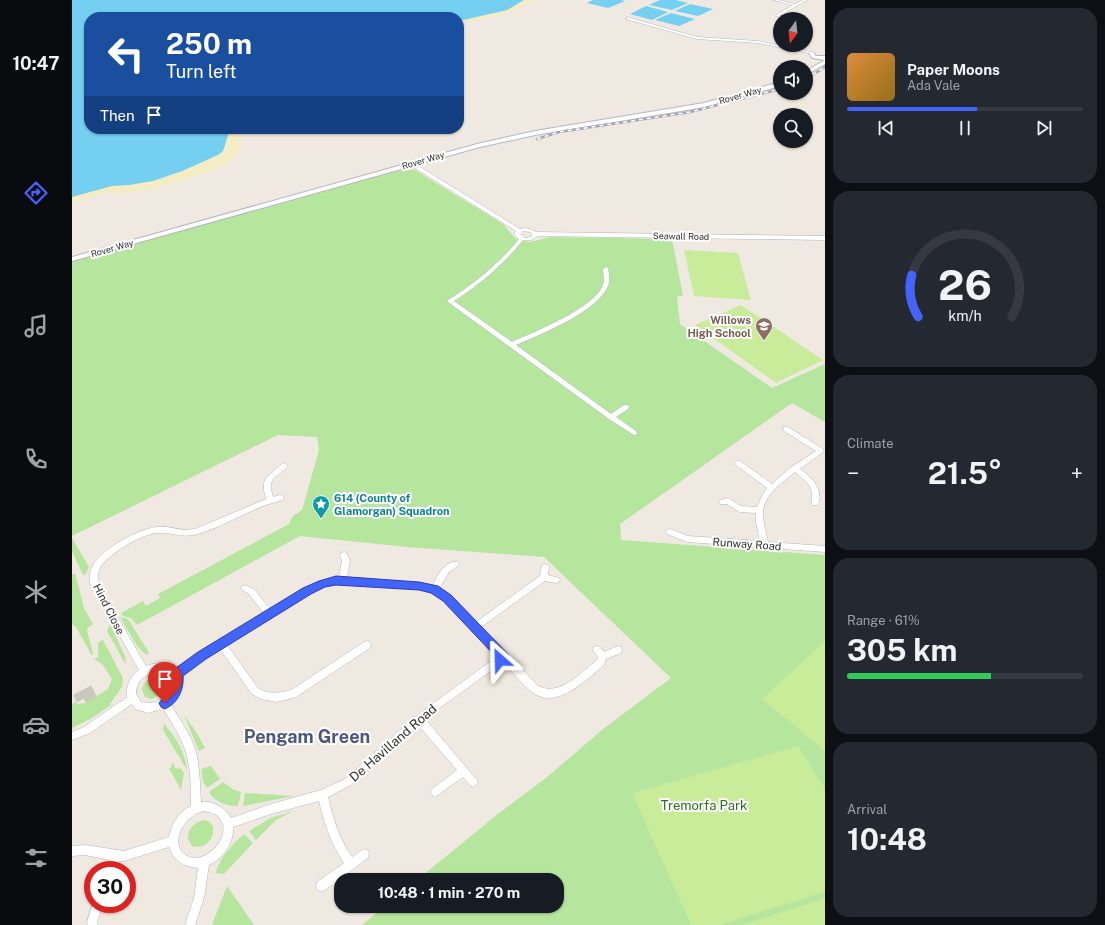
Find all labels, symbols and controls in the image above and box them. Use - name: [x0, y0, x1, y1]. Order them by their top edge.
- north arrow: [773, 12, 813, 52]
- map controls: [773, 12, 813, 148]
- text: 250 m: [166, 27, 252, 60]
- icon: left: [100, 28, 152, 80]
- text: 10:47: [12, 53, 60, 74]
- button: sound: [773, 60, 813, 100]
- text: Turn left: [166, 61, 236, 82]
- text: Paper Moons: [907, 61, 1000, 78]
- text: Ada Vale: [907, 78, 960, 93]
- street label: Rover Way: [717, 84, 763, 106]
- icon: arrive: [143, 104, 165, 126]
- text: Then: [100, 107, 135, 124]
- button: search: [773, 108, 813, 148]
- icon: previous: [875, 117, 897, 139]
- icon: pause: [954, 117, 976, 139]
- icon: next: [1033, 117, 1055, 139]
- street label: Rover Way: [400, 149, 446, 171]
- icon: directions: [22, 179, 50, 207]
- street label: Seawall Road: [653, 230, 709, 242]
- street label: Rover Way: [89, 237, 135, 259]
- text: 26: [938, 260, 992, 309]
- text: km/h: [948, 307, 982, 324]
- icon: music: [22, 312, 50, 340]
- place label: Willows High School: [687, 314, 751, 339]
- school or university icon: Willows High School: [754, 316, 774, 341]
- text: Climate: [847, 436, 894, 451]
- icon: phone: [22, 445, 50, 473]
- text: 21.5°: [928, 455, 1002, 491]
- text: −: [847, 460, 859, 486]
- text: +: [1071, 460, 1083, 486]
- place label: 614 (County of Glamorgan) Squadron: [334, 492, 450, 517]
- place icon: 614 (County of Glamorgan) Squadron: [311, 494, 331, 519]
- street label: Runway Road: [712, 536, 782, 552]
- icon: climate: [22, 578, 50, 606]
- street label: Hind Close: [91, 582, 127, 636]
- text: Range · 61%: [847, 613, 920, 628]
- text: 305 km: [847, 632, 957, 668]
- position arrow: [479, 639, 521, 681]
- pin: [148, 662, 182, 703]
- icon: arrive: [154, 668, 176, 690]
- street label: De Havilland Road: [346, 701, 440, 785]
- icon: car: [22, 711, 50, 739]
- district label: Pengam Green: [244, 726, 370, 747]
- park label: Tremorfa Park: [661, 798, 747, 813]
- text: Arrival: [847, 802, 887, 817]
- text: 10:48: [847, 821, 927, 857]
- icon: filters: [22, 844, 50, 872]
- speed limit sign: 30: [84, 861, 136, 913]
- text: 10:48 · 1 min · 270 m: [378, 884, 520, 901]

